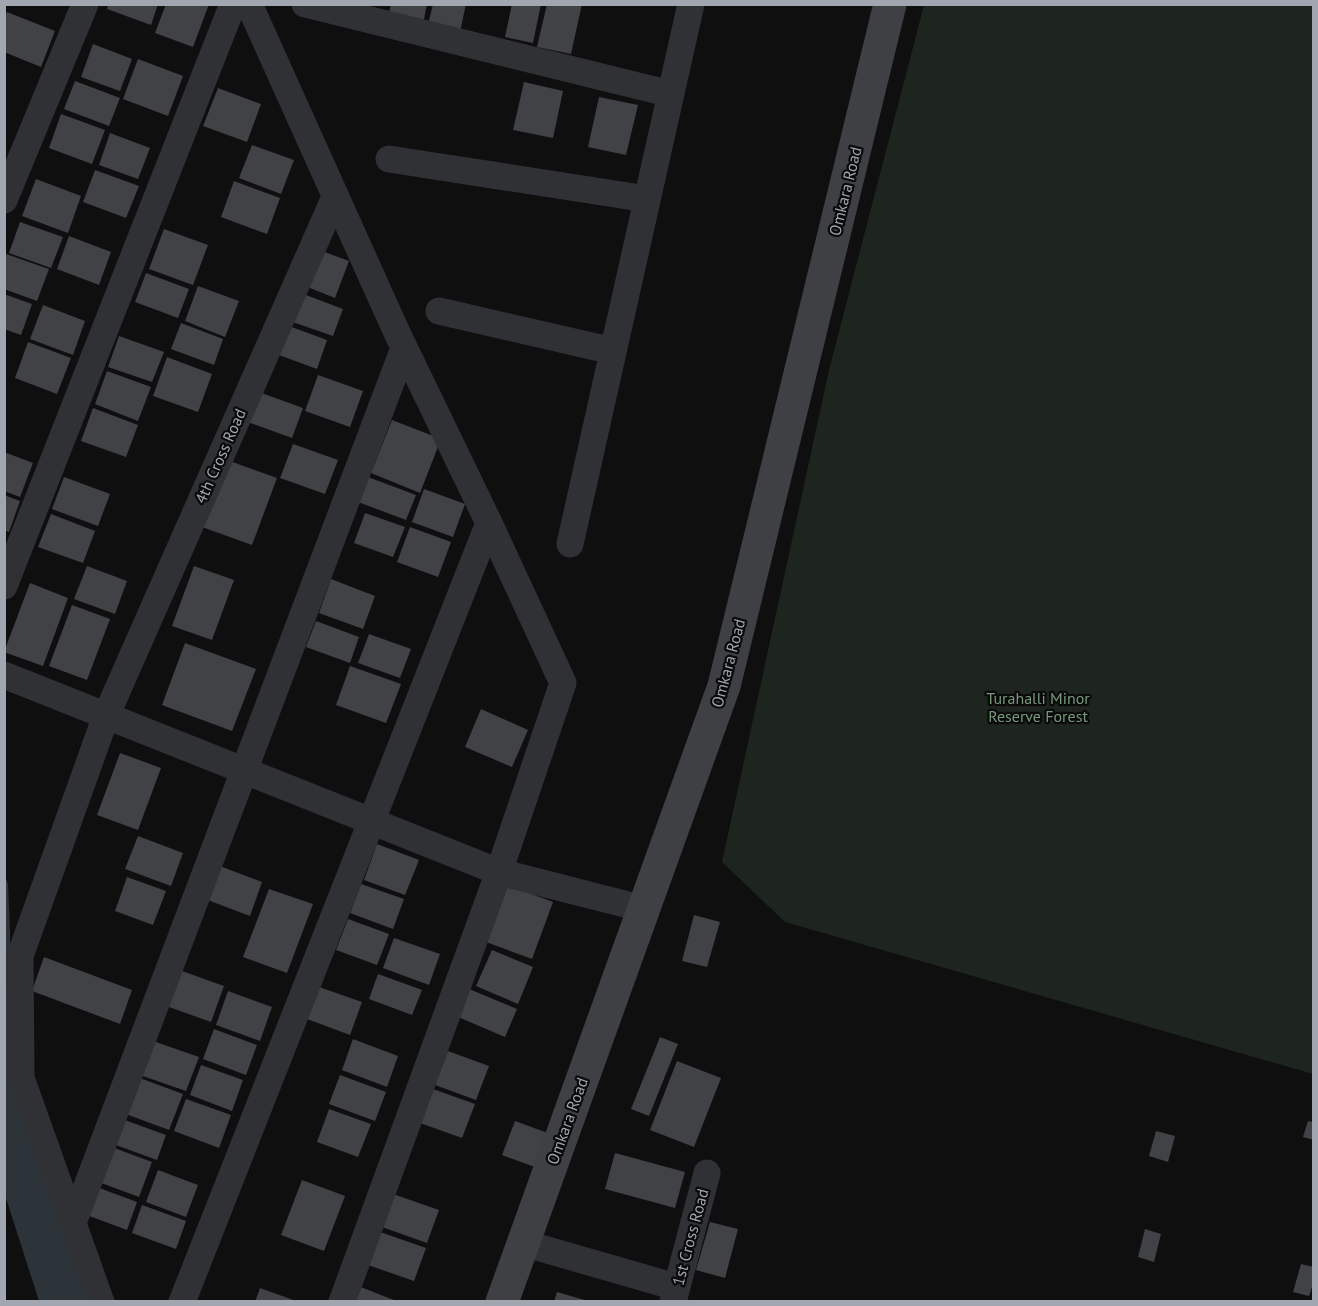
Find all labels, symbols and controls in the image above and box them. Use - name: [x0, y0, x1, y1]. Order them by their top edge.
- street label: Omkara Road: [824, 144, 866, 238]
- street label: 4th Cross Road: [190, 405, 250, 507]
- street label: Omkara Road: [707, 616, 749, 710]
- park label: Turahalli Minor Reserve Forest: [986, 688, 1090, 726]
- street label: Omkara Road: [542, 1075, 592, 1167]
- street label: 1st Cross Road: [667, 1186, 713, 1288]

